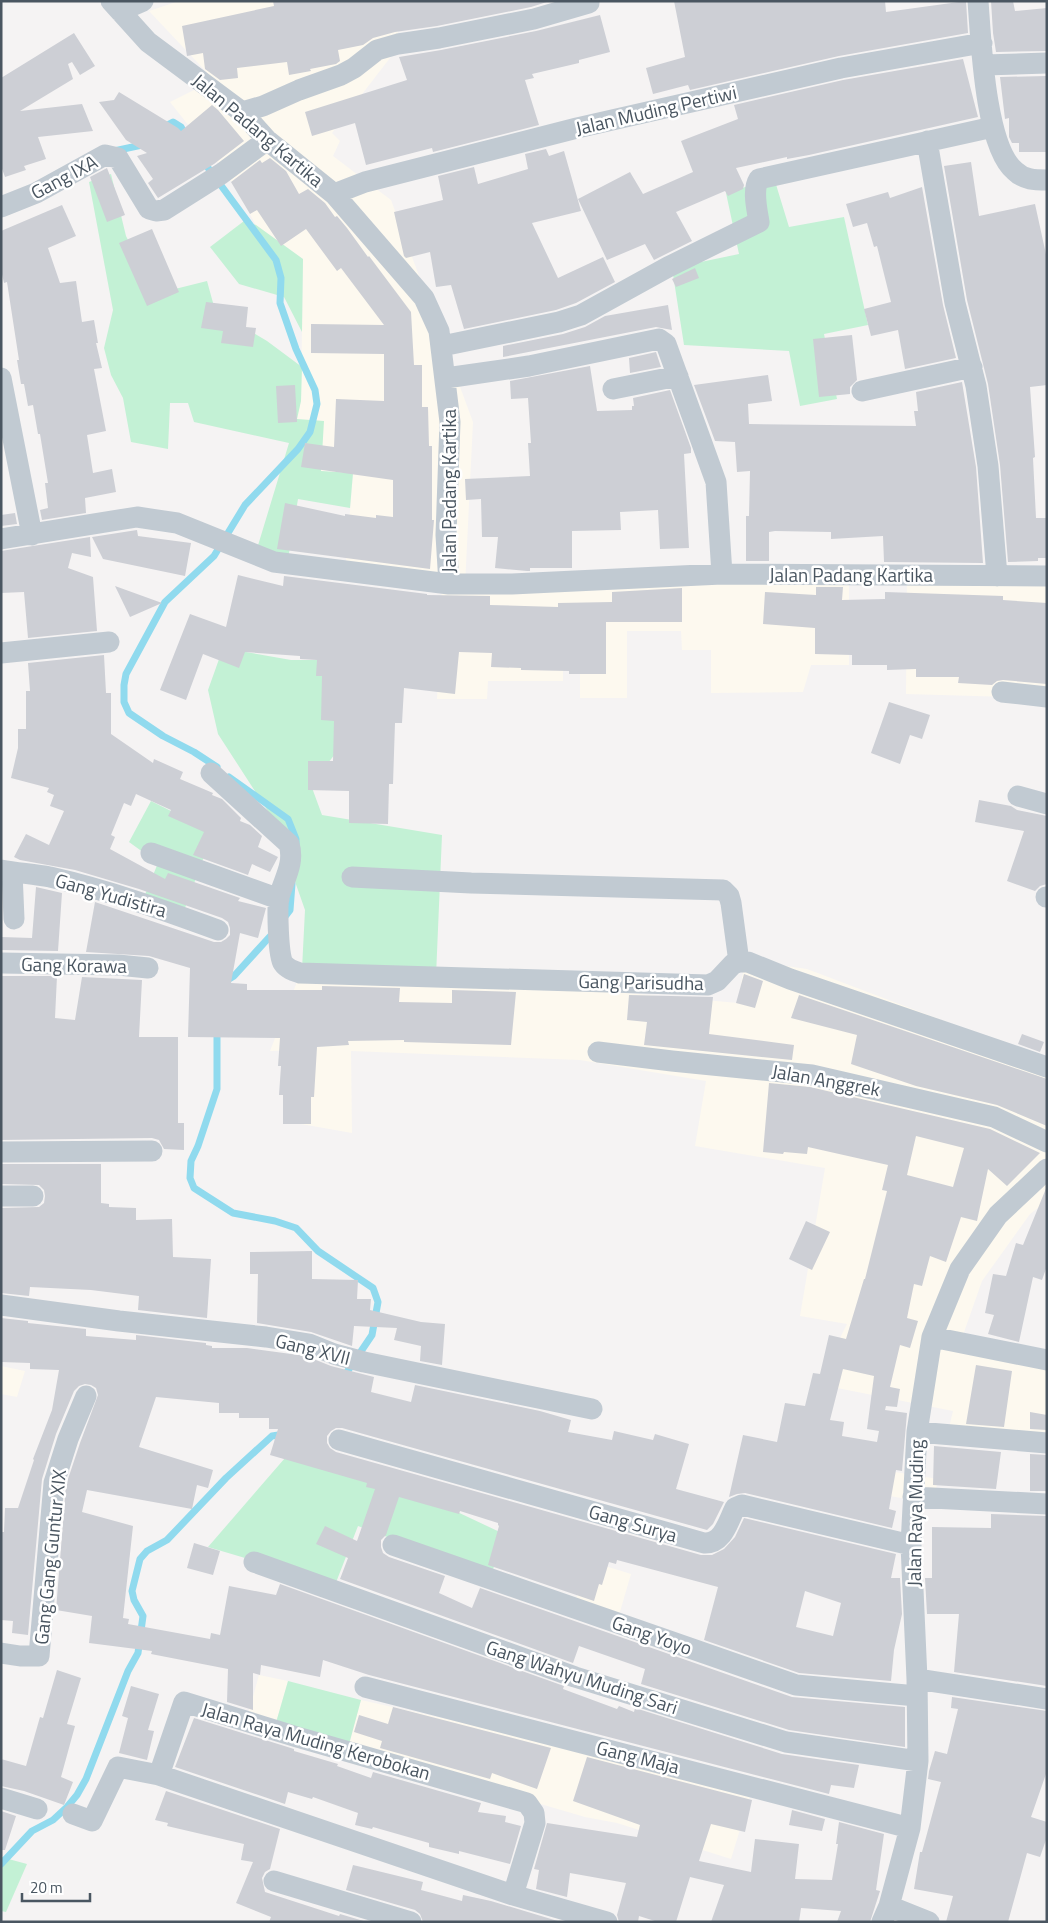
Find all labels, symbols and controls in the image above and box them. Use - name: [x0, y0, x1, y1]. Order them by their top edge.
- street label: Jalan Padang Kartika: [186, 66, 331, 194]
- street label: Jalan Muding Pertiwi: [572, 77, 739, 142]
- street label: Gang IXA: [25, 147, 102, 206]
- street label: Jalan Padang Kartika: [434, 409, 463, 573]
- street label: Jalan Padang Kartika: [769, 560, 933, 589]
- street label: Gang Yudistira: [52, 865, 171, 924]
- street label: Gang Korawa: [21, 949, 128, 980]
- street label: Gang Parisudha: [578, 966, 704, 997]
- street label: Jalan Anggrek: [770, 1056, 882, 1103]
- street label: Gang XVII: [273, 1325, 354, 1372]
- street label: Jalan Raya Muding: [899, 1439, 930, 1587]
- street label: Gang Gang Guntur XIX: [26, 1467, 73, 1646]
- street label: Gang Surya: [585, 1496, 681, 1549]
- street label: Gang Yoyo: [608, 1607, 696, 1662]
- street label: Gang Wahyu Muding Sari: [483, 1632, 682, 1721]
- street label: Jalan Raya Muding Kerobokan: [198, 1694, 434, 1787]
- street label: Gang Maja: [594, 1732, 683, 1781]
- scale bar: [22, 1870, 90, 1902]
- text: 20 m: [30, 1876, 63, 1899]

